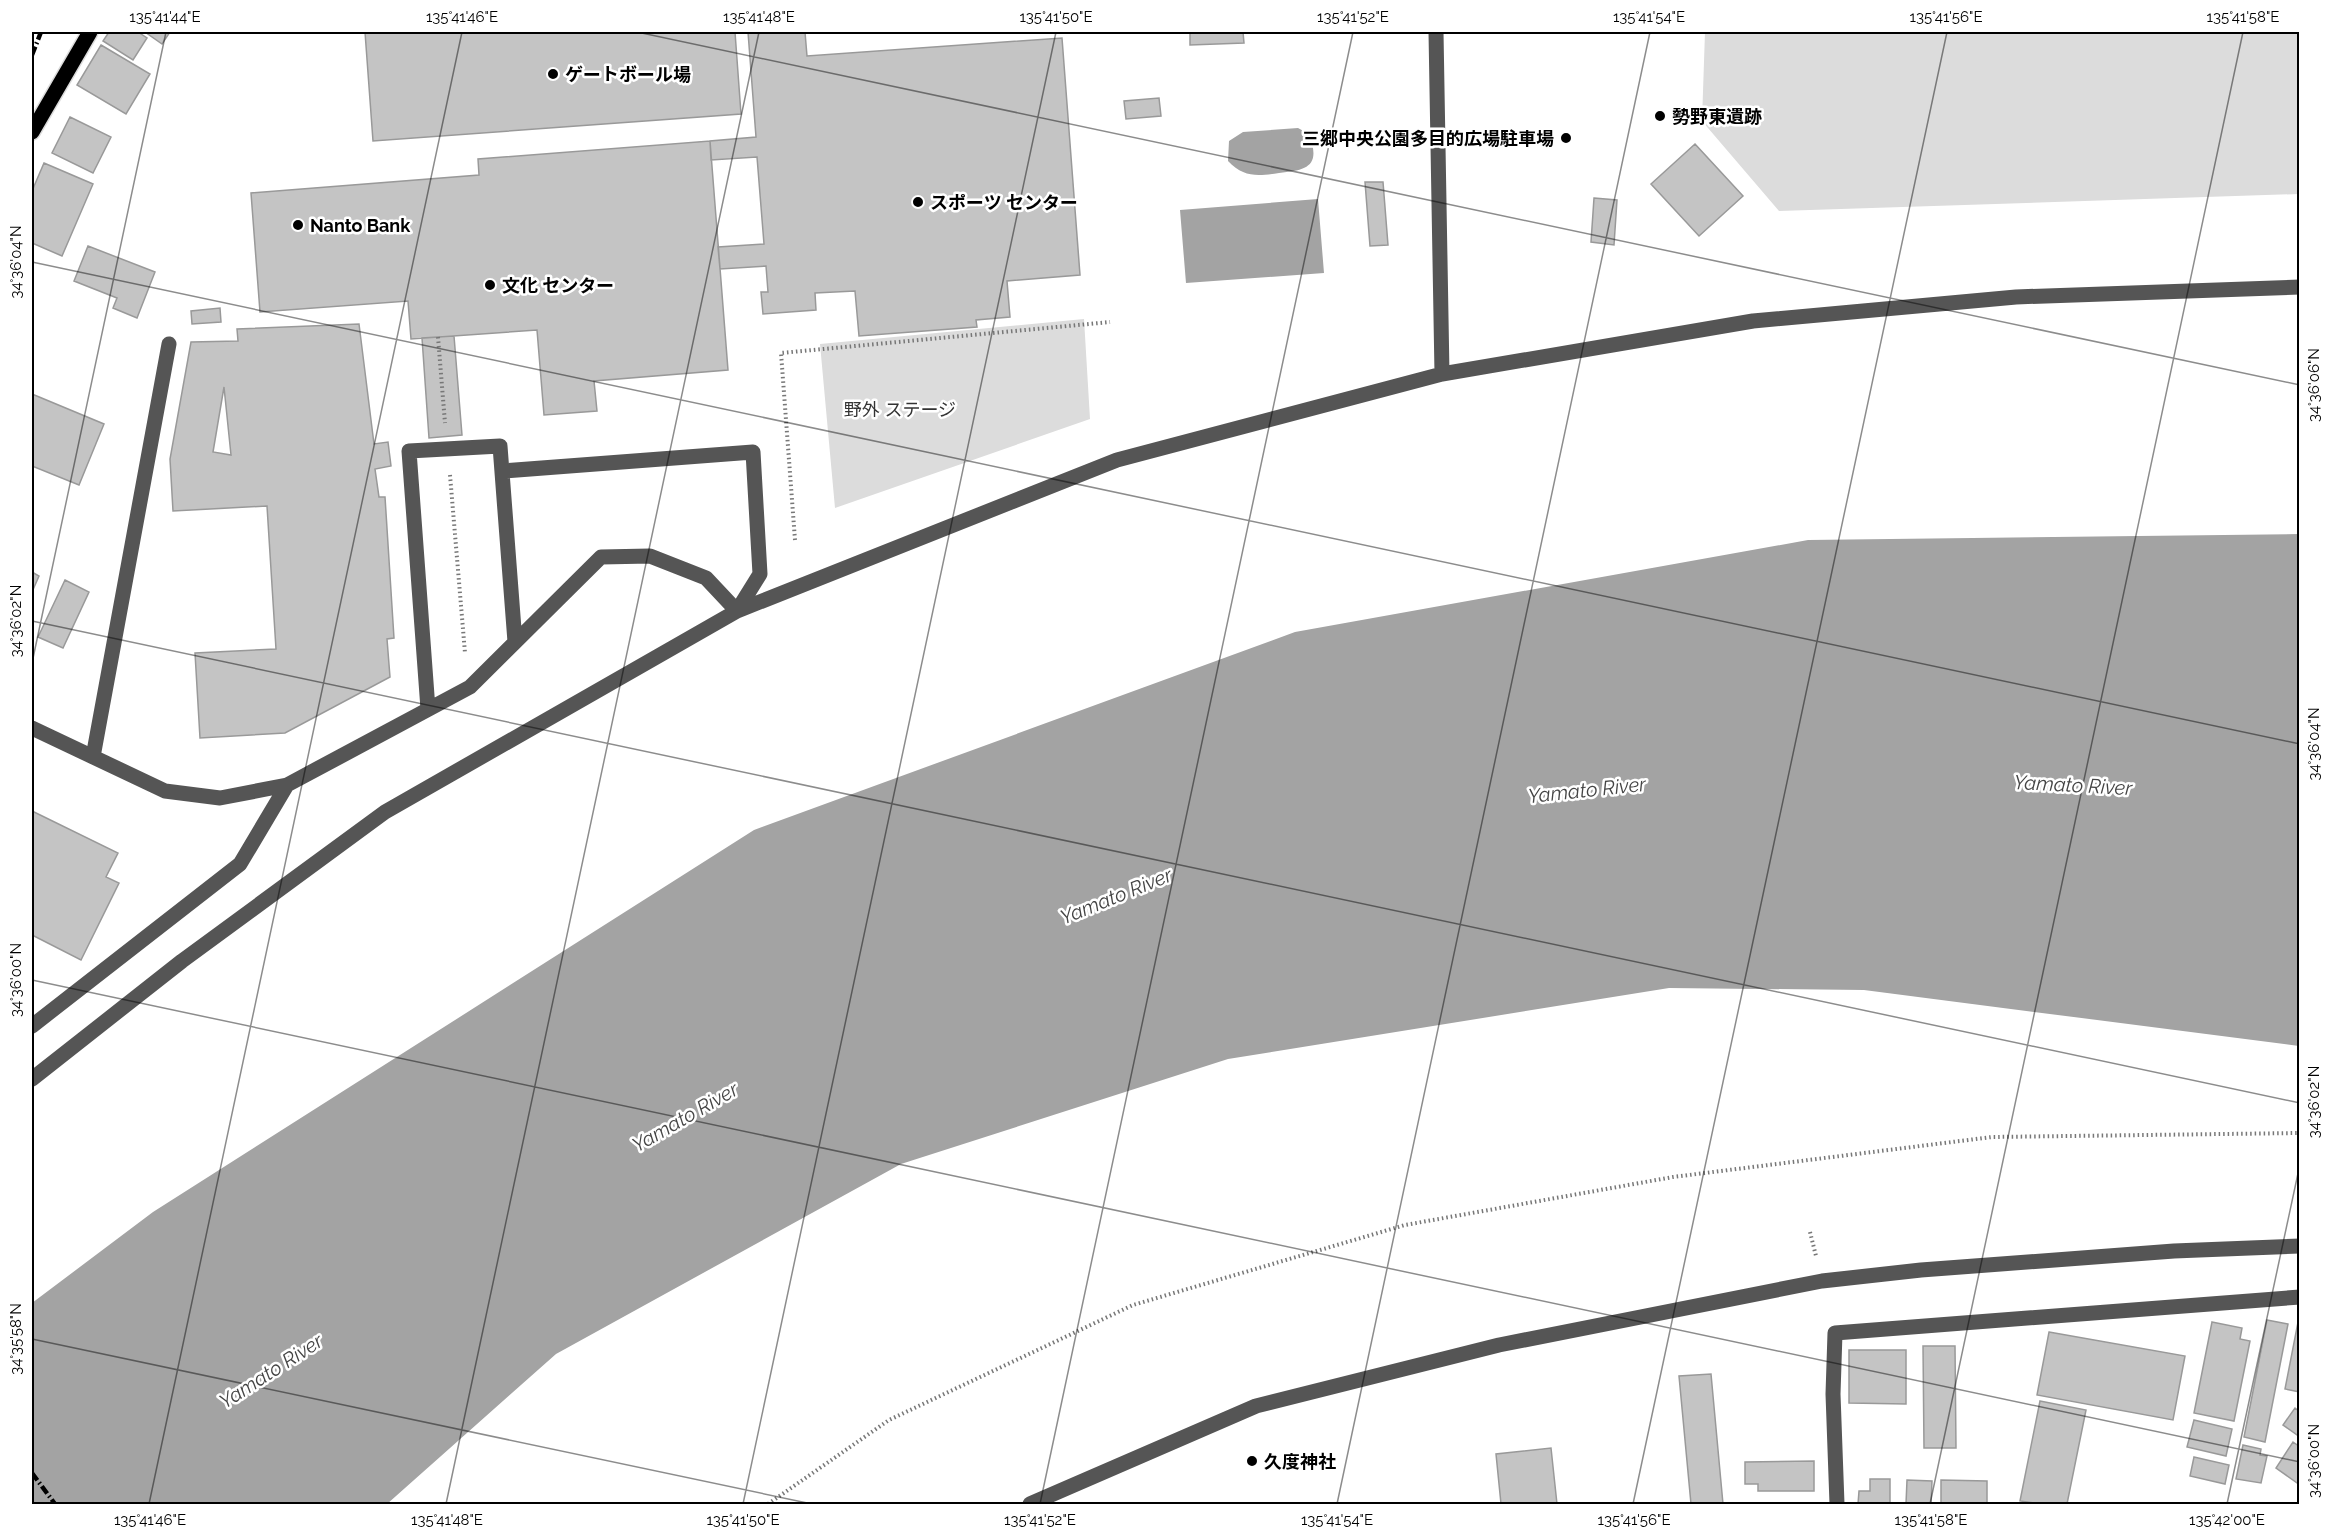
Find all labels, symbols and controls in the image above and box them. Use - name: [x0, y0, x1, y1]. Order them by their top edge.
- text: 135°41'44"E: [129, 8, 201, 26]
- text: 135°41'46"E: [426, 8, 498, 26]
- text: 135°41'48"E: [723, 8, 795, 26]
- text: 135°41'50"E: [1019, 8, 1093, 26]
- text: 135°41'52"E: [1317, 8, 1389, 26]
- text: 135°41'54"E: [1613, 8, 1685, 26]
- text: 135°41'56"E: [1909, 8, 1983, 26]
- text: 135°41'58"E: [2207, 8, 2279, 26]
- place label: ゲートボール場: [565, 64, 691, 85]
- marker: ゲートボール場: [546, 67, 560, 81]
- place label: 勢野東遺跡: [1672, 106, 1762, 127]
- marker: 勢野東遺跡: [1653, 109, 1667, 123]
- place label: 三郷中央公園多目的広場駐車場: [1302, 128, 1554, 149]
- marker: 三郷中央公園多目的広場駐車場: [1559, 131, 1573, 145]
- place label: スポーツ センター: [930, 192, 1078, 213]
- marker: スポーツ センター: [911, 195, 925, 209]
- place label: Nanto Bank: [310, 215, 411, 236]
- marker: Nanto Bank: [291, 218, 305, 232]
- text: 34°36'04"N: [7, 226, 25, 298]
- place label: 文化 センター: [502, 275, 614, 296]
- marker: 文化 センター: [483, 278, 497, 292]
- text: 34°36'06"N: [2305, 348, 2323, 422]
- park label: 野外 ステージ: [844, 399, 956, 420]
- text: 34°36'02"N: [7, 585, 25, 657]
- text: 34°36'04"N: [2305, 708, 2323, 780]
- water label: Yamato River: [2013, 770, 2134, 800]
- water label: Yamato River: [1527, 772, 1648, 808]
- water label: Yamato River: [1057, 862, 1177, 929]
- text: 34°36'00"N: [7, 943, 25, 1017]
- text: 34°36'02"N: [2305, 1066, 2323, 1138]
- water label: Yamato River: [628, 1076, 743, 1157]
- text: 34°35'58"N: [7, 1303, 25, 1375]
- water label: Yamato River: [215, 1328, 328, 1413]
- text: 34°36'00"N: [2305, 1424, 2323, 1498]
- place label: 久度神社: [1264, 1451, 1336, 1472]
- marker: 久度神社: [1245, 1454, 1259, 1468]
- text: 135°41'46"E: [114, 1511, 186, 1529]
- text: 135°41'48"E: [411, 1511, 483, 1529]
- text: 135°41'50"E: [706, 1511, 780, 1529]
- text: 135°41'52"E: [1004, 1511, 1076, 1529]
- text: 135°41'54"E: [1301, 1511, 1373, 1529]
- text: 135°41'56"E: [1597, 1511, 1671, 1529]
- text: 135°41'58"E: [1895, 1511, 1967, 1529]
- text: 135°42'00"E: [2189, 1511, 2265, 1529]

